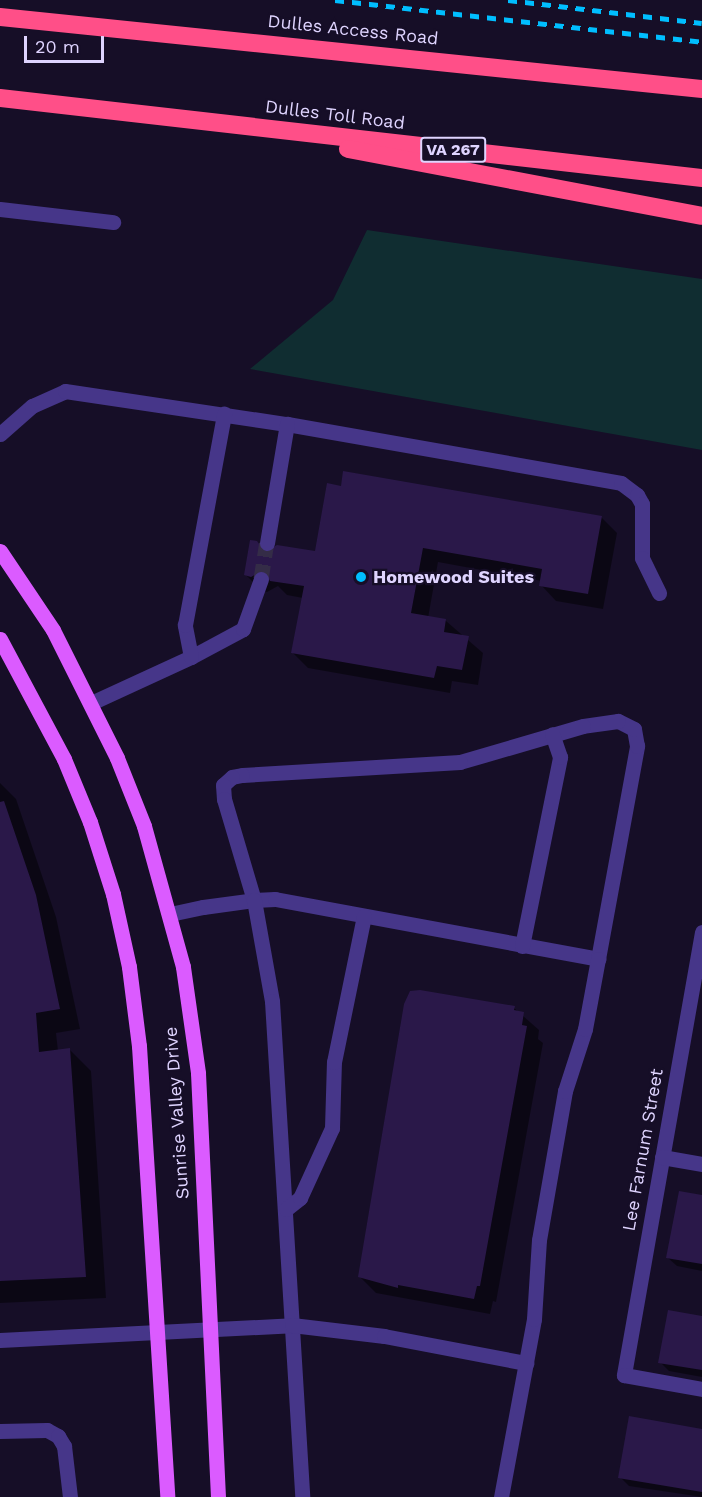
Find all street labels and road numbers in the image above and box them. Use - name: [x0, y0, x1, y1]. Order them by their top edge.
- street label: Dulles Access Road: [266, 10, 440, 50]
- street label: Dulles Toll Road: [263, 96, 407, 134]
- road number: VA 267: [420, 137, 486, 163]
- street label: Sunrise Valley Drive: [160, 1026, 194, 1200]
- street label: Lee Farnum Street: [618, 1067, 668, 1233]

